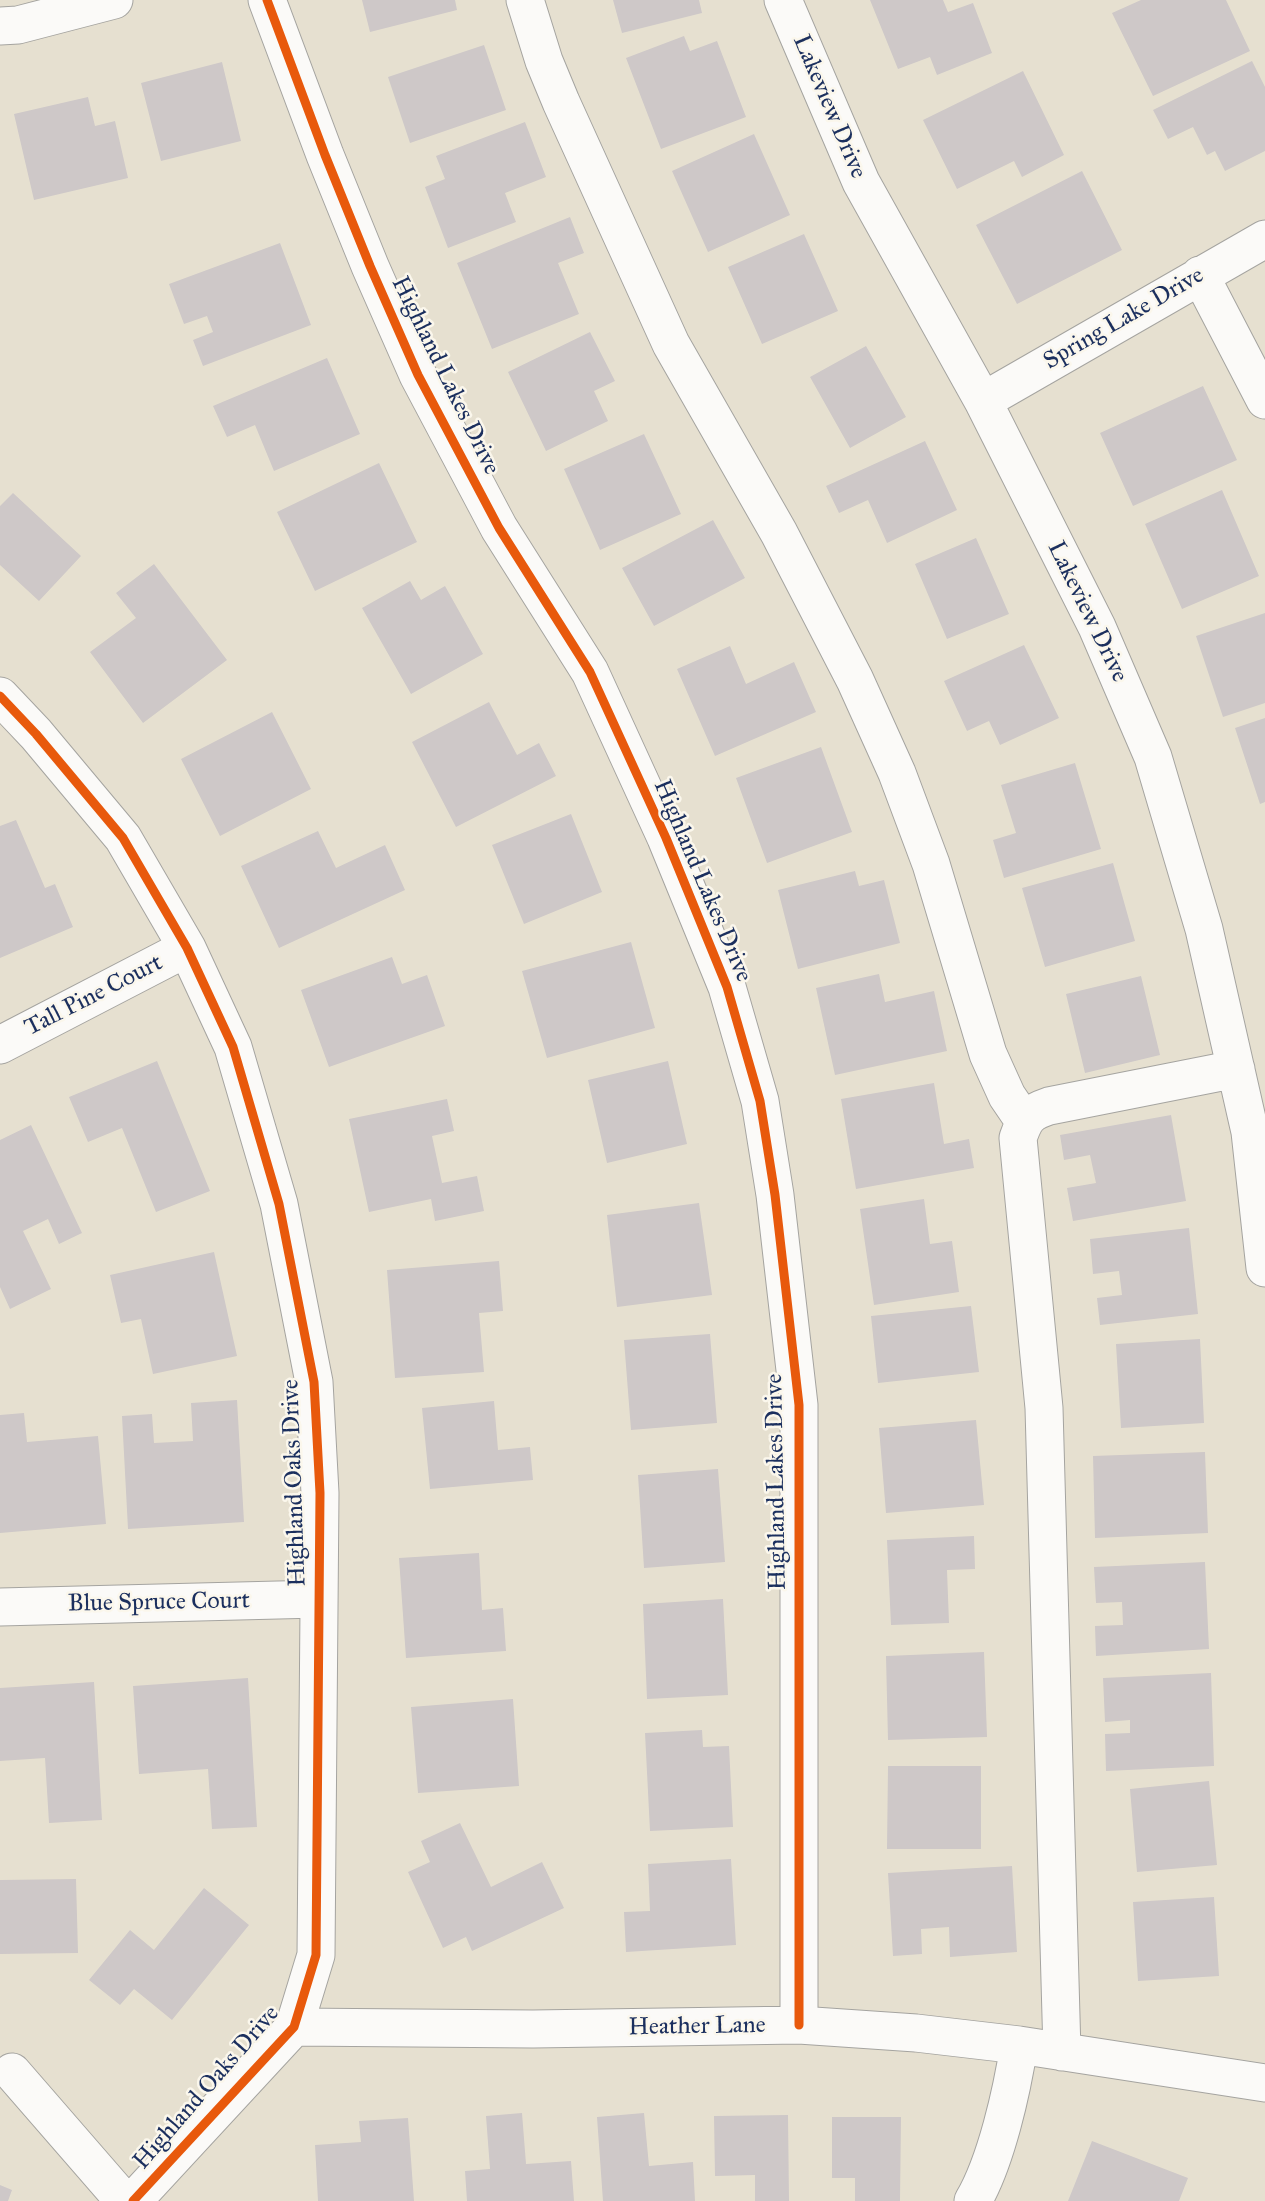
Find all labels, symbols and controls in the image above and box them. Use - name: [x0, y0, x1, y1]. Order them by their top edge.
- street label: Lakeview Drive: [786, 31, 872, 183]
- street label: Spring Lake Drive: [1039, 261, 1209, 377]
- street label: Highland Lakes Drive: [385, 272, 505, 480]
- street label: Lakeview Drive: [1040, 537, 1134, 687]
- street label: Highland Lakes Drive: [646, 776, 758, 986]
- street label: Tall Pine Court: [20, 949, 168, 1043]
- street label: Highland Lakes Drive: [761, 1373, 793, 1591]
- street label: Highland Oaks Drive: [277, 1379, 313, 1587]
- street label: Blue Spruce Court: [68, 1587, 250, 1619]
- street label: Highland Oaks Drive: [128, 2000, 286, 2176]
- street label: Heather Lane: [628, 2011, 766, 2043]

